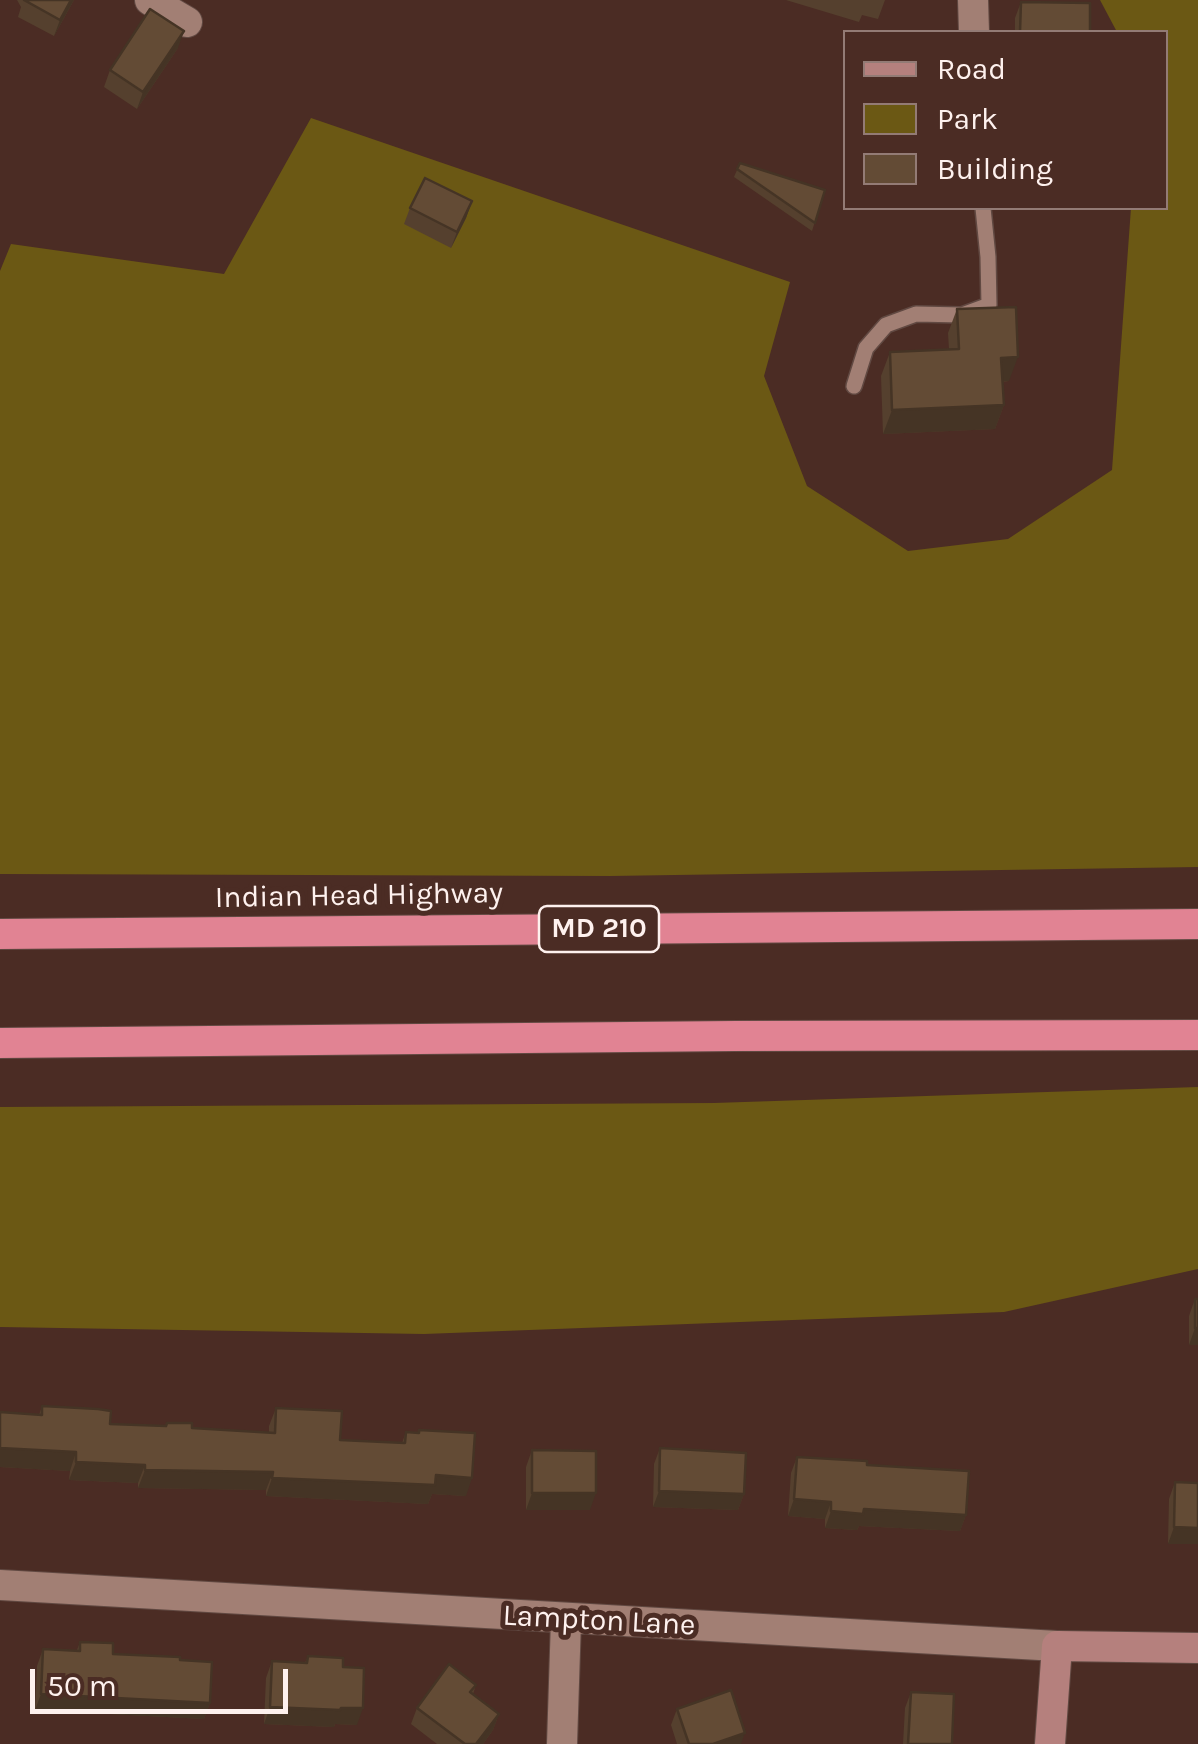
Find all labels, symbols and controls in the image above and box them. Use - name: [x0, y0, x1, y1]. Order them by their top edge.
- legend: [843, 30, 1168, 210]
- text: Road: [937, 51, 1006, 87]
- text: Park: [937, 101, 998, 137]
- text: Building: [937, 151, 1053, 187]
- street label: Indian Head Highway: [215, 875, 503, 917]
- road number: MD 210: [539, 906, 659, 952]
- street label: Lampton Lane: [502, 1598, 696, 1644]
- scale bar: [35, 1649, 292, 1711]
- text: 50 m: [47, 1668, 117, 1704]

